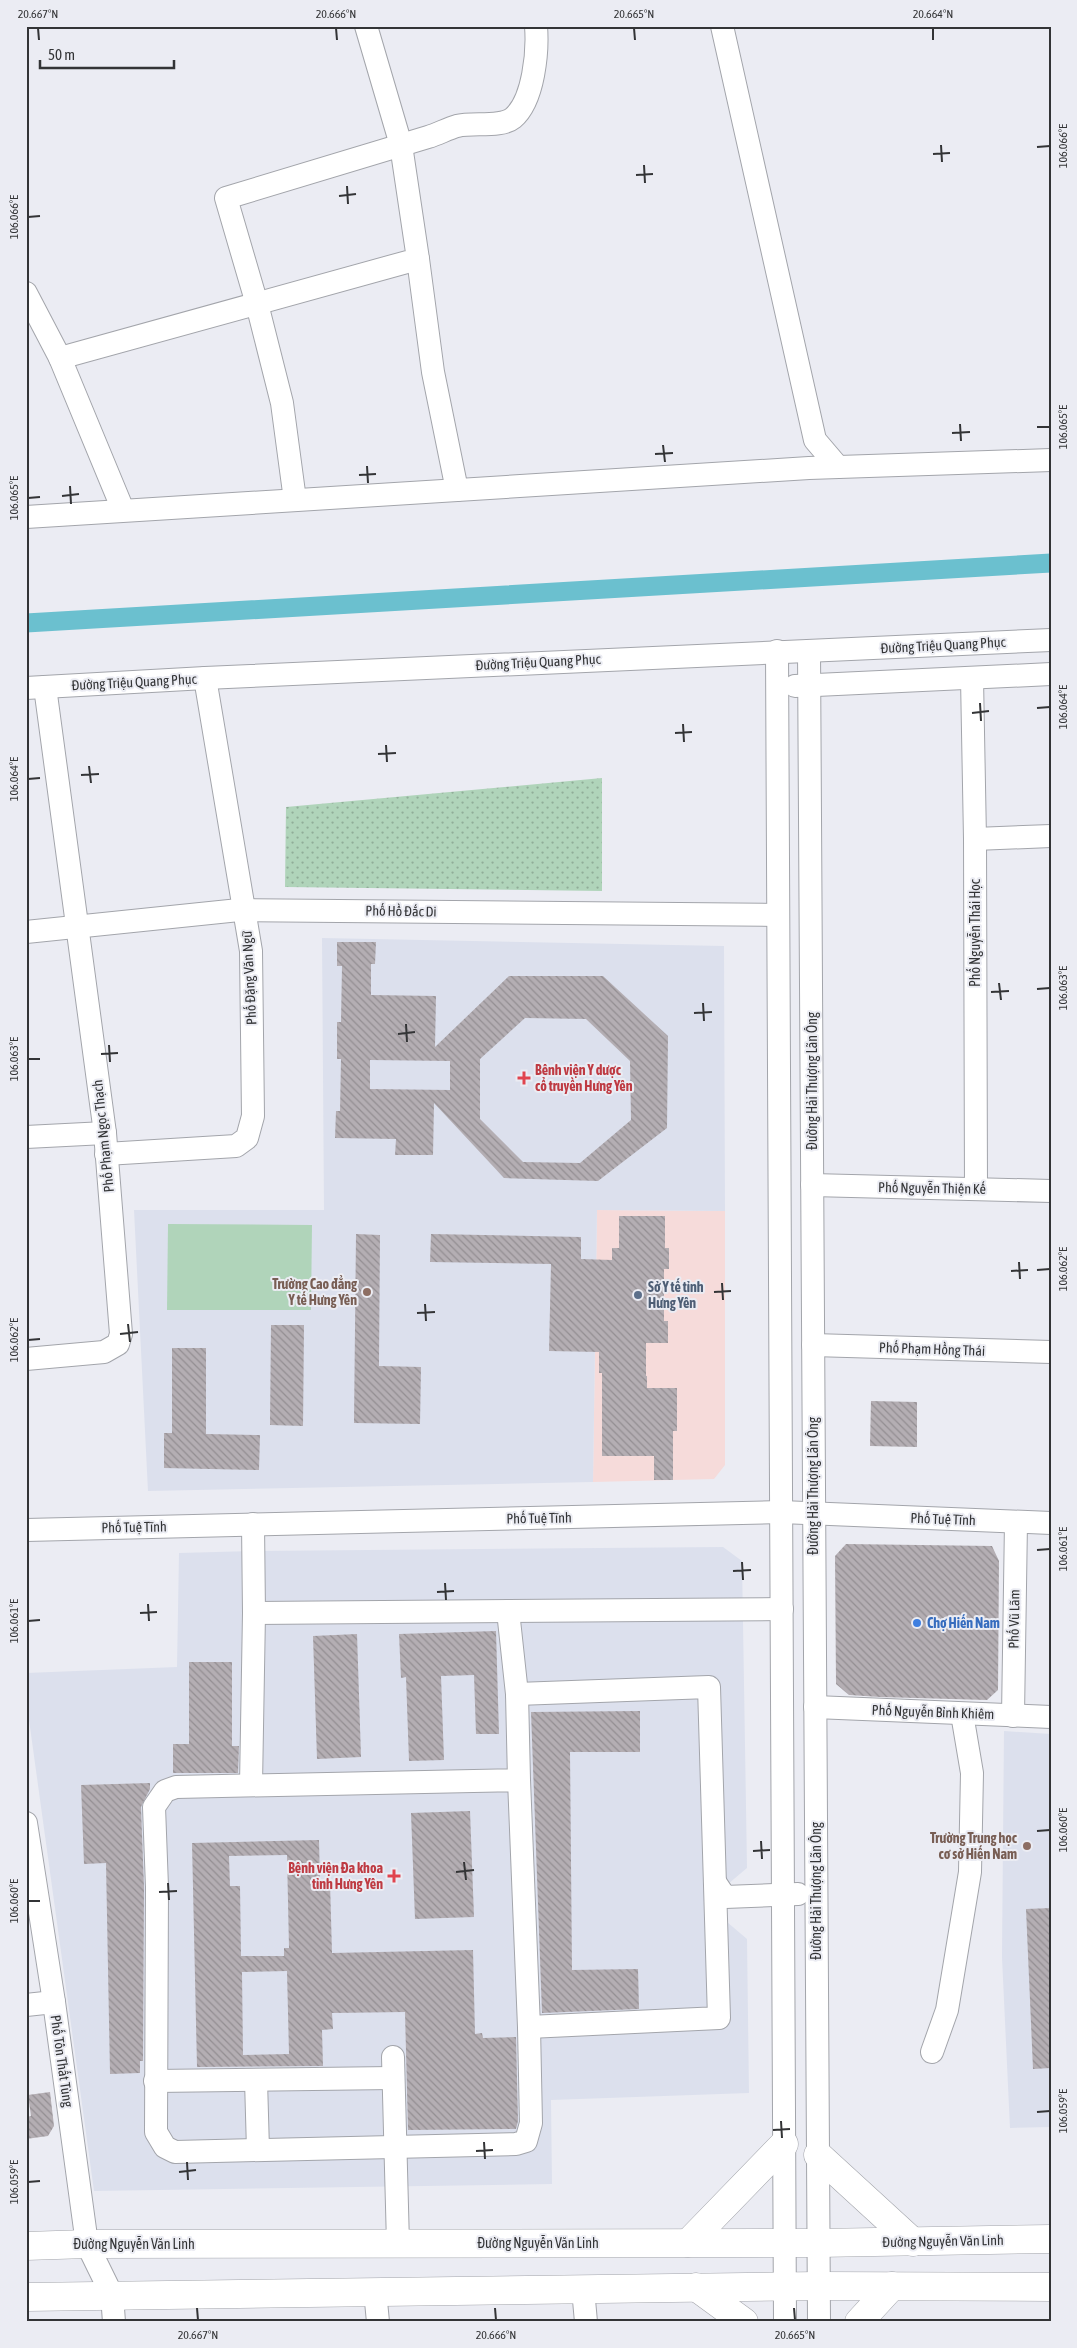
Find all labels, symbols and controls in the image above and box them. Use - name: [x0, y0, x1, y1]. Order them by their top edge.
- text: 20.667°N: [18, 7, 58, 21]
- text: 20.666°N: [316, 7, 356, 21]
- text: 20.665°N: [614, 7, 654, 21]
- text: 20.664°N: [913, 7, 953, 21]
- scale bar: [40, 38, 174, 70]
- text: 50 m: [48, 46, 75, 63]
- text: 106.066°E: [1056, 124, 1070, 168]
- text: 106.066°E: [7, 195, 21, 239]
- text: 106.065°E: [1056, 405, 1070, 449]
- text: 106.065°E: [7, 476, 21, 520]
- street label: Đường Triệu Quang Phục: [880, 634, 1007, 656]
- street label: Đường Triệu Quang Phục: [475, 651, 602, 673]
- street label: Đường Triệu Quang Phục: [71, 671, 198, 693]
- text: 106.064°E: [1056, 685, 1070, 729]
- text: 106.064°E: [7, 757, 21, 801]
- street label: Phố Nguyễn Thái Học: [966, 878, 983, 987]
- street label: Phố Hồ Đắc Di: [365, 901, 437, 920]
- street label: Phố Đặng Văn Ngữ: [238, 930, 259, 1025]
- text: 106.063°E: [1056, 966, 1070, 1010]
- street label: Đường Hải Thượng Lãn Ông: [804, 1012, 820, 1150]
- text: 106.063°E: [7, 1037, 21, 1081]
- place label: Bệnh viện Y dược cổ truyền Hưng Yên: [535, 1062, 633, 1094]
- marker: Bệnh viện Y dược cổ truyền Hưng Yên: [517, 1071, 531, 1085]
- street label: Phố Phạm Ngọc Thạch: [88, 1079, 117, 1193]
- street label: Phố Nguyễn Thiện Kế: [878, 1178, 986, 1197]
- text: 106.062°E: [1056, 1247, 1070, 1291]
- place label: Trường Cao đẳng Y tế Hưng Yên: [272, 1275, 358, 1308]
- place label: Sở Y tế tỉnh Hưng Yên: [648, 1278, 704, 1311]
- marker: Trường Cao đẳng Y tế Hưng Yên: [361, 1286, 373, 1298]
- marker: Sở Y tế tỉnh Hưng Yên: [632, 1289, 644, 1301]
- text: 106.062°E: [7, 1318, 21, 1362]
- street label: Phố Phạm Hồng Thái: [879, 1338, 985, 1359]
- street label: Đường Hải Thượng Lãn Ông: [805, 1417, 821, 1555]
- street label: Phố Tuệ Tĩnh: [506, 1508, 572, 1527]
- street label: Phố Tuệ Tĩnh: [910, 1509, 976, 1528]
- street label: Phố Tuệ Tĩnh: [101, 1517, 167, 1536]
- text: 106.061°E: [1056, 1527, 1070, 1571]
- street label: Phố Vũ Lãm: [1004, 1589, 1023, 1649]
- text: 106.061°E: [7, 1599, 21, 1643]
- place label: Chợ Hiến Nam: [927, 1614, 1000, 1631]
- marker: Chợ Hiến Nam: [911, 1617, 923, 1629]
- street label: Phố Nguyễn Bỉnh Khiêm: [871, 1701, 995, 1722]
- text: 106.060°E: [1056, 1808, 1070, 1852]
- street label: Đường Hải Thượng Lãn Ông: [808, 1822, 824, 1960]
- place label: Trường Trung học cơ sở Hiến Nam: [930, 1830, 1018, 1862]
- marker: Trường Trung học cơ sở Hiến Nam: [1021, 1840, 1033, 1852]
- place label: Bệnh viện Đa khoa tỉnh Hưng Yên: [288, 1860, 383, 1892]
- marker: Bệnh viện Đa khoa tỉnh Hưng Yên: [387, 1869, 401, 1883]
- text: 106.060°E: [7, 1879, 21, 1923]
- street label: Phố Tôn Thất Tùng: [48, 2014, 77, 2108]
- text: 106.059°E: [1056, 2089, 1070, 2133]
- text: 106.059°E: [7, 2160, 21, 2204]
- street label: Đường Nguyễn Văn Linh: [882, 2232, 1004, 2250]
- street label: Đường Nguyễn Văn Linh: [477, 2235, 599, 2251]
- street label: Đường Nguyễn Văn Linh: [73, 2236, 195, 2252]
- text: 20.667°N: [178, 2328, 218, 2342]
- text: 20.666°N: [476, 2328, 516, 2342]
- text: 20.665°N: [775, 2328, 815, 2342]

